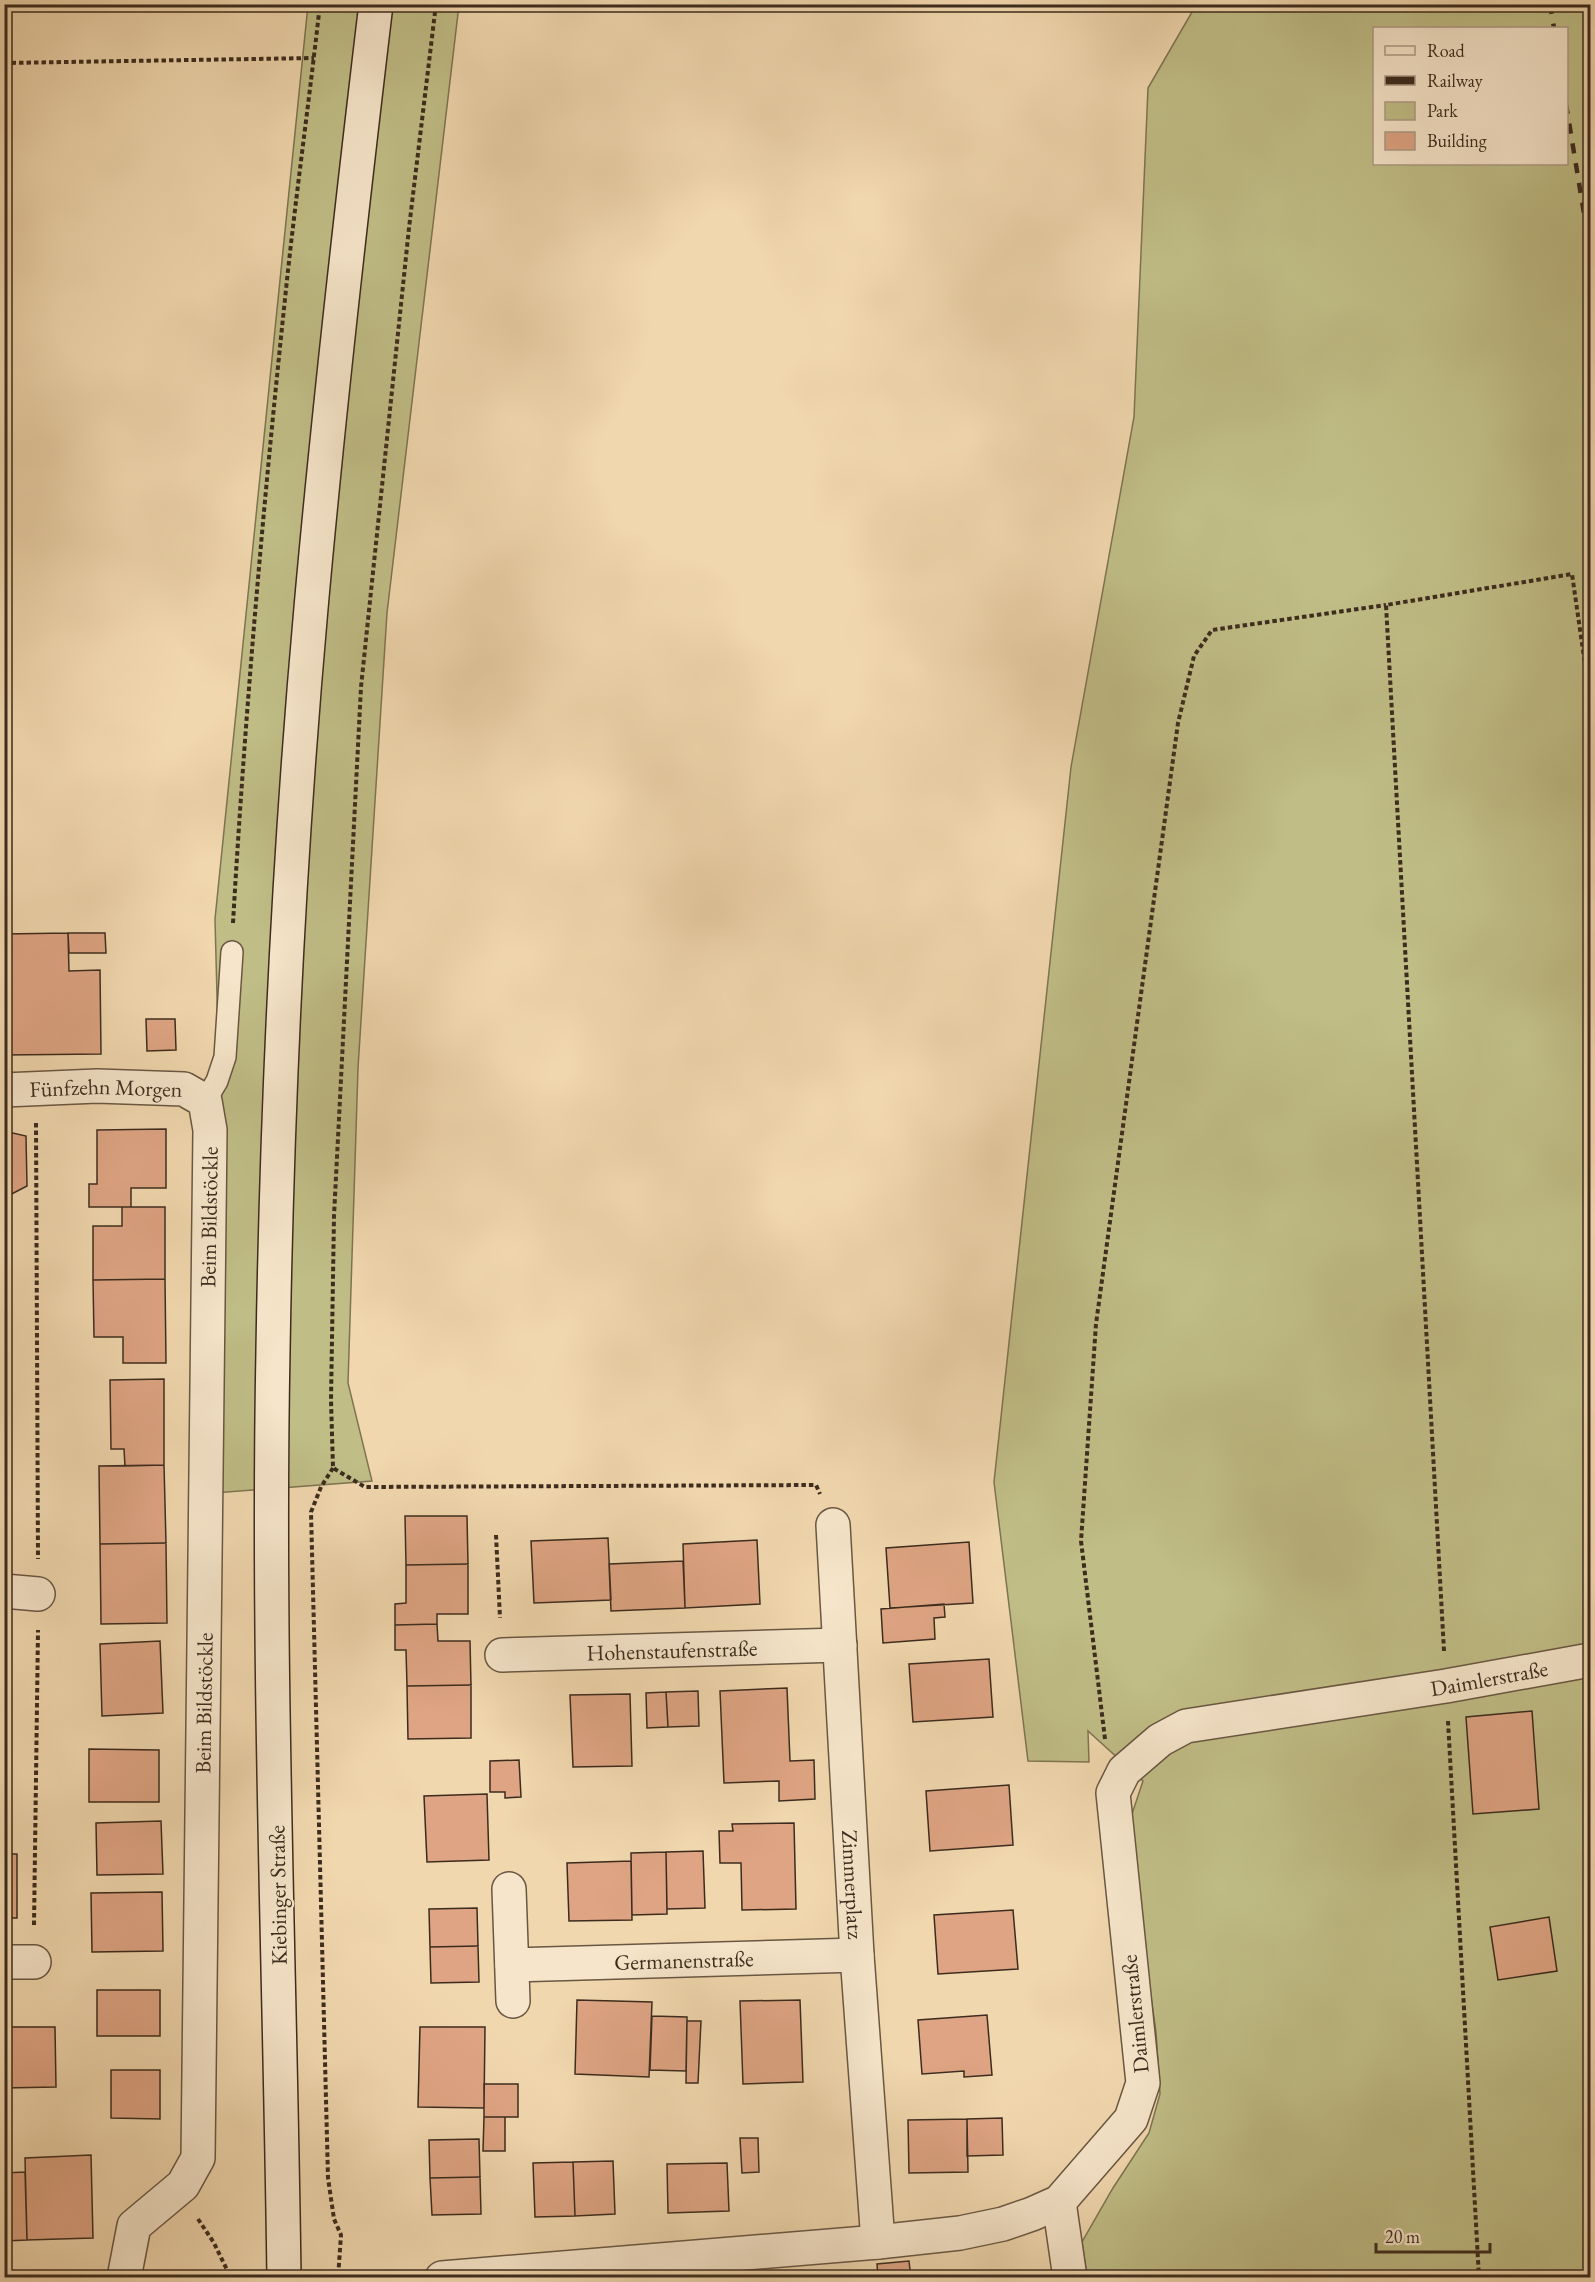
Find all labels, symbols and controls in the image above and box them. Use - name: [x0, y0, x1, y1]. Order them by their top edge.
- legend: [1373, 27, 1568, 165]
- text: Road: [1427, 39, 1466, 62]
- text: Railway: [1427, 69, 1483, 92]
- text: Park: [1427, 99, 1458, 122]
- text: Building: [1427, 129, 1487, 152]
- street label: Fünfzehn Morgen: [29, 1071, 183, 1103]
- street label: Beim Bildstöckle: [193, 1146, 225, 1288]
- street label: Beim Bildstöckle: [188, 1632, 220, 1774]
- street label: Hohenstaufenstraße: [586, 1633, 758, 1667]
- street label: Daimlerstraße: [1428, 1653, 1551, 1703]
- street label: Kiebinger Straße: [262, 1824, 294, 1965]
- street label: Zimmerplatz: [836, 1829, 871, 1940]
- street label: Germanenstraße: [614, 1943, 755, 1977]
- street label: Daimlerstraße: [1114, 1953, 1156, 2075]
- scale bar: [1376, 2216, 1490, 2254]
- text: 20 m: [1385, 2225, 1420, 2248]

